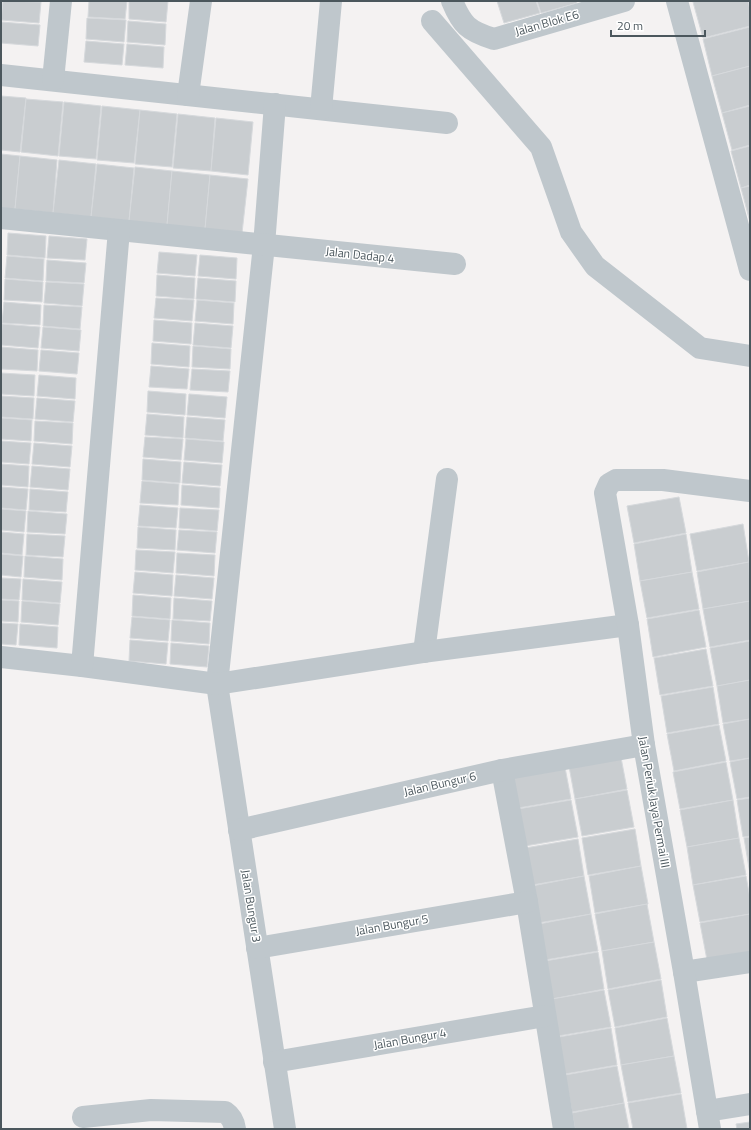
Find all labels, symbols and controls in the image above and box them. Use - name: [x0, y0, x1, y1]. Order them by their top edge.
- street label: Jalan Blok E6: [513, 4, 581, 41]
- scale bar: [611, 12, 705, 38]
- text: 20 m: [617, 16, 643, 35]
- street label: Jalan Dadap 4: [325, 241, 396, 268]
- street label: Jalan Periuk Jaya Permai III: [634, 735, 675, 869]
- street label: Jalan Bungur 6: [402, 766, 478, 801]
- street label: Jalan Bungur 3: [236, 868, 267, 944]
- street label: Jalan Bungur 5: [354, 909, 430, 940]
- street label: Jalan Bungur 4: [372, 1023, 448, 1054]

